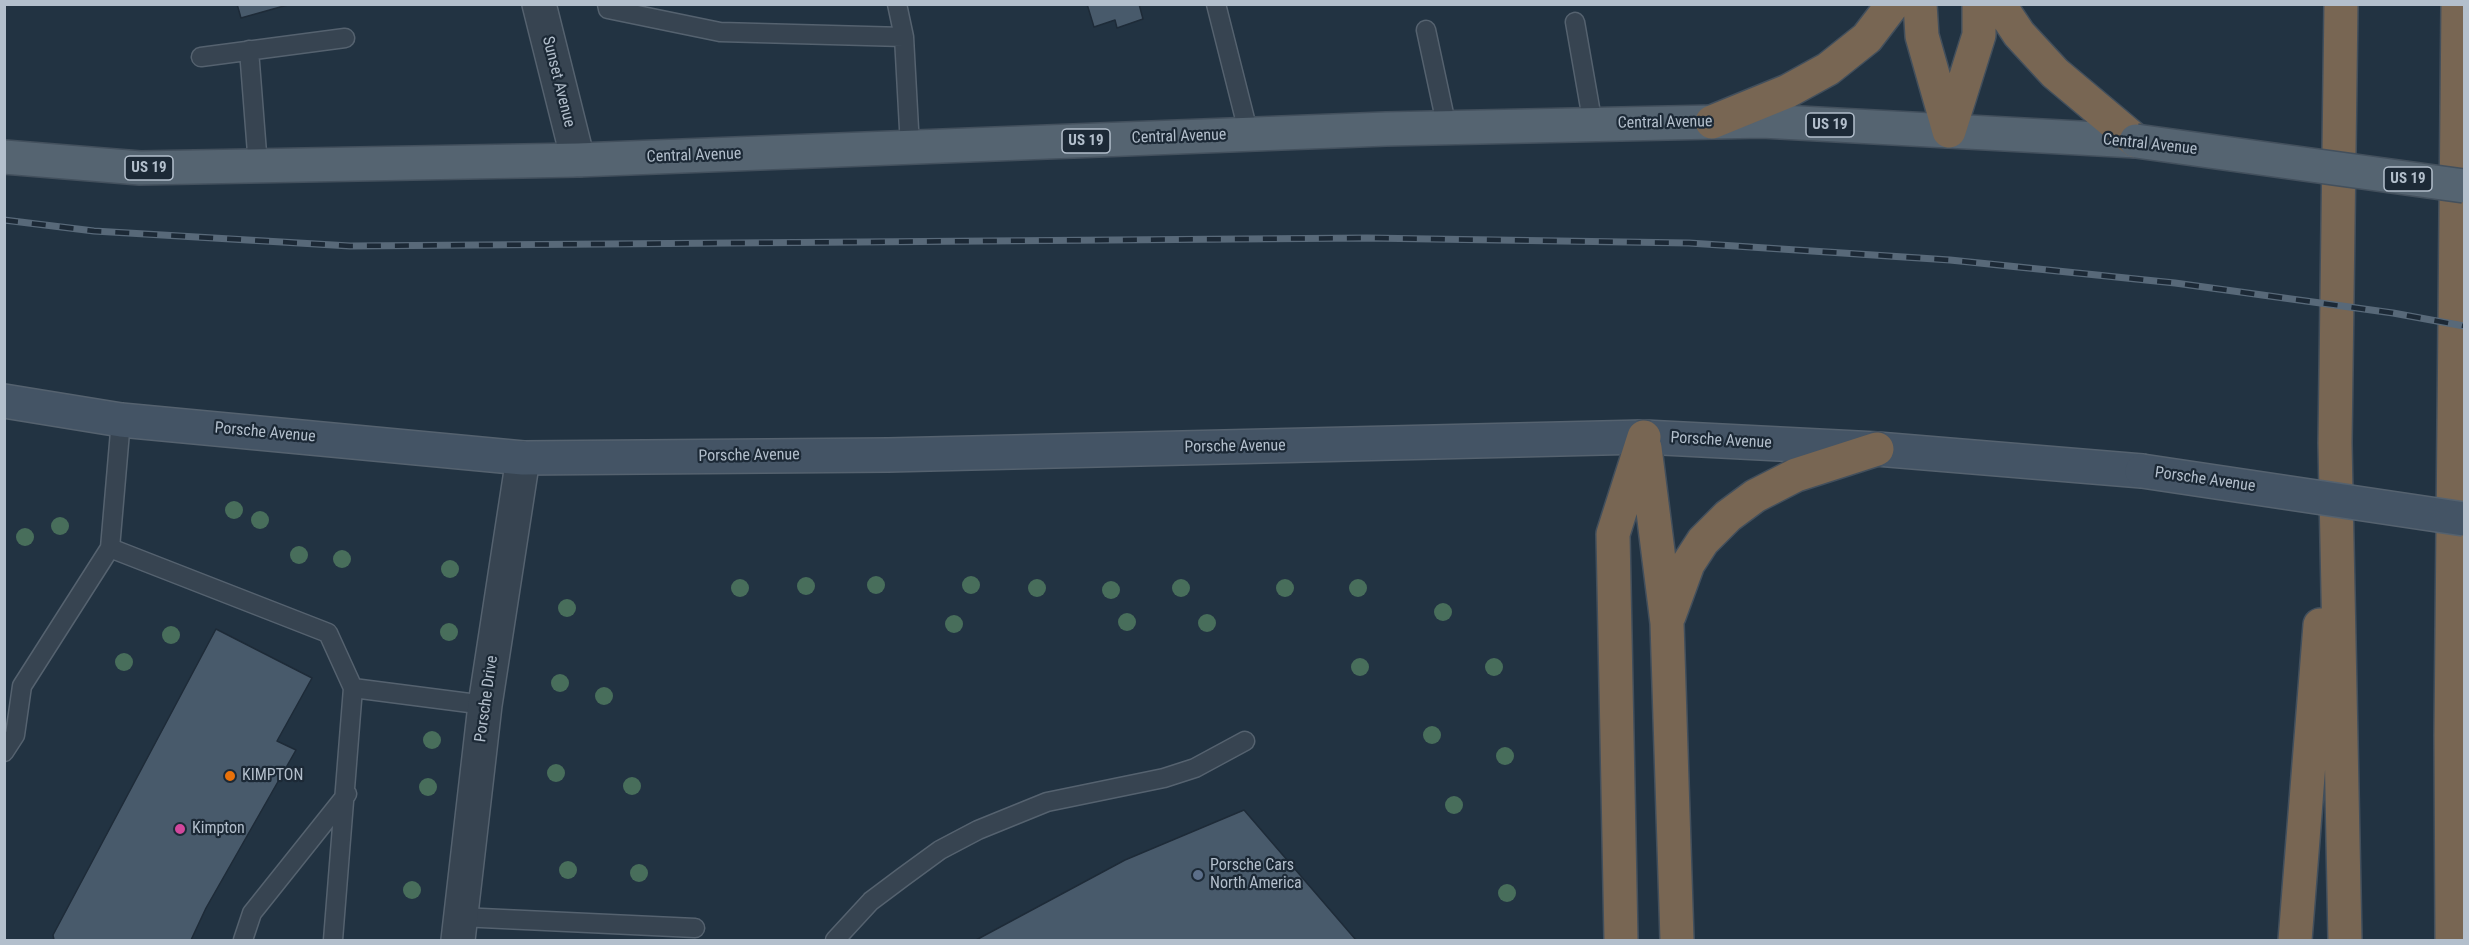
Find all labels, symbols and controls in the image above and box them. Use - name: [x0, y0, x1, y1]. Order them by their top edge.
- street label: Sunset Avenue: [537, 35, 579, 129]
- street label: Central Avenue: [1617, 113, 1713, 133]
- road number: US 19: [1806, 113, 1854, 137]
- street label: Central Avenue: [1131, 126, 1227, 148]
- road number: US 19: [1062, 129, 1110, 153]
- street label: Central Avenue: [2102, 131, 2198, 159]
- street label: Central Avenue: [646, 145, 742, 167]
- road number: US 19: [125, 156, 173, 180]
- road number: US 19: [2384, 167, 2432, 191]
- street label: Porsche Avenue: [214, 419, 316, 447]
- street label: Porsche Avenue: [1670, 429, 1772, 453]
- street label: Porsche Avenue: [1184, 437, 1286, 457]
- street label: Porsche Avenue: [698, 446, 800, 466]
- street label: Porsche Avenue: [2153, 463, 2257, 497]
- street label: Porsche Drive: [471, 654, 503, 744]
- place label: KIMPTON: [242, 766, 303, 786]
- marker: KIMPTON: [223, 769, 237, 783]
- place label: Kimpton: [192, 819, 245, 839]
- marker: Kimpton: [173, 822, 187, 836]
- place label: Porsche Cars North America: [1210, 856, 1302, 894]
- marker: Porsche Cars North America: [1191, 868, 1205, 882]

